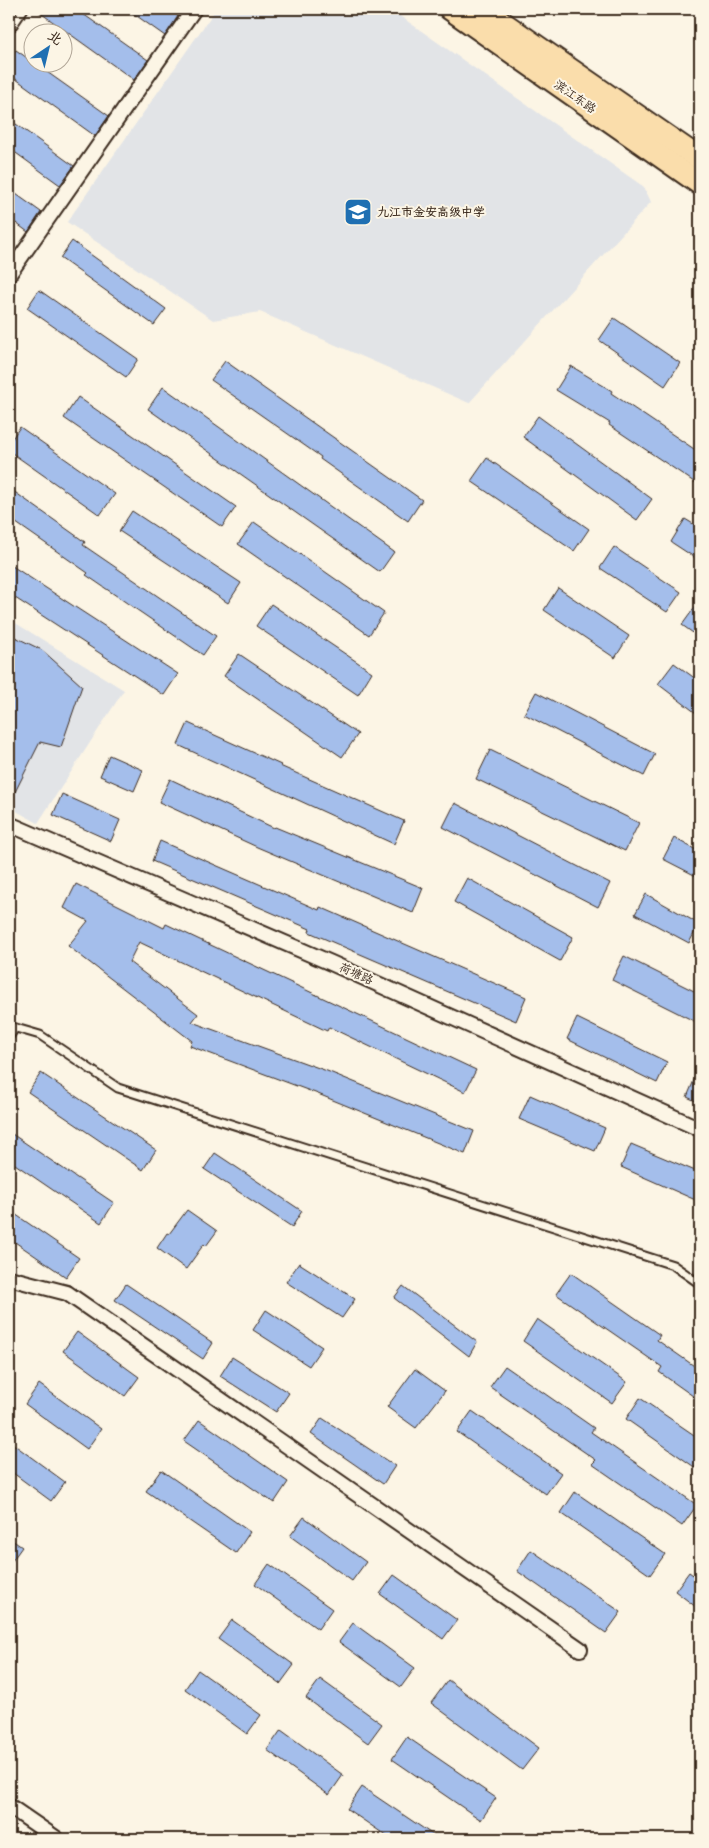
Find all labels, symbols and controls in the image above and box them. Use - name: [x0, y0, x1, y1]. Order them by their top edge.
- north arrow: [22, 22, 72, 72]
- text: 北: [45, 27, 66, 49]
- street label: 滨江东路: [551, 77, 599, 117]
- school or university icon: 九江市金安高级中学: [343, 197, 373, 227]
- place label: 九江市金安高级中学: [377, 205, 485, 220]
- street label: 荷塘路: [336, 960, 376, 988]

